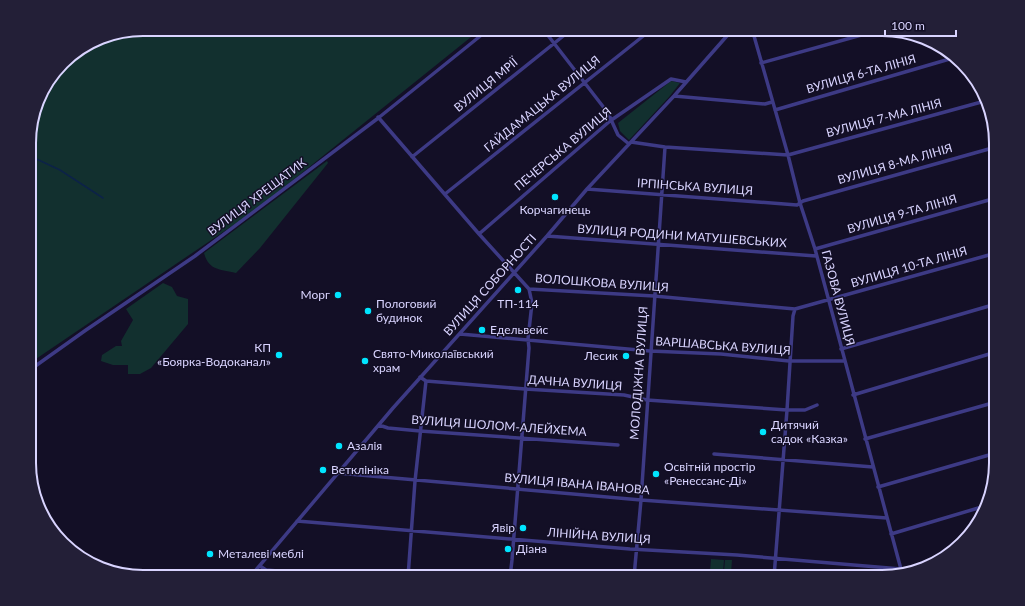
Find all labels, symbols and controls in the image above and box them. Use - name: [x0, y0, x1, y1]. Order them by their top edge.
- scale bar: [885, 12, 956, 38]
- text: 100 m: [891, 18, 925, 33]
- street label: ВУЛИЦЯ 6-ТА ЛІНІЯ: [804, 51, 917, 96]
- street label: ГАЙДАМАЦЬКА ВУЛИЦЯ: [481, 52, 603, 155]
- street label: ВУЛИЦЯ МРІЇ: [451, 54, 521, 115]
- street label: ВУЛИЦЯ 7-МА ЛІНІЯ: [824, 95, 943, 140]
- street label: ПЕЧЕРСЬКА ВУЛИЦЯ: [511, 104, 614, 194]
- street label: ВУЛИЦЯ 8-МА ЛІНІЯ: [836, 140, 954, 187]
- street label: ВУЛИЦЯ ХРЕЩАТИК: [204, 155, 309, 239]
- street label: ІРПІНСЬКА ВУЛИЦЯ: [637, 175, 753, 198]
- street label: ВУЛИЦЯ 9-ТА ЛІНІЯ: [845, 191, 958, 236]
- marker: Корчагинець: [550, 192, 560, 202]
- place label: Корчагинець: [519, 202, 591, 217]
- street label: ВУЛИЦЯ РОДИНИ МАТУШЕВСЬКИХ: [577, 221, 788, 250]
- street label: ВУЛИЦЯ СОБОРНОСТІ: [440, 231, 539, 339]
- street label: ВУЛИЦЯ 10-ТА ЛІНІЯ: [849, 243, 969, 290]
- street label: ГАЗОВА ВУЛИЦЯ: [819, 248, 858, 347]
- street label: ВОЛОШКОВА ВУЛИЦЯ: [535, 270, 669, 295]
- marker: ТП-114: [513, 285, 523, 295]
- place label: Морг: [301, 287, 330, 302]
- marker: Морг: [333, 290, 343, 300]
- place label: Пологовий будинок: [376, 296, 436, 325]
- place label: ТП-114: [497, 296, 539, 311]
- marker: Пологовий будинок: [363, 306, 373, 316]
- street label: МОЛОДІЖНА ВУЛИЦЯ: [626, 306, 651, 440]
- place label: Едельвейс: [490, 322, 549, 337]
- marker: Едельвейс: [477, 325, 487, 335]
- street label: ВАРШАВСЬКА ВУЛИЦЯ: [655, 333, 791, 358]
- place label: КП «Боярка-Водоканал»: [157, 340, 271, 369]
- place label: Свято-Миколаївський храм: [373, 346, 494, 375]
- place label: Лесик: [583, 348, 619, 363]
- marker: КП «Боярка-Водоканал»: [274, 350, 284, 360]
- marker: Лесик: [621, 351, 631, 361]
- marker: Свято-Миколаївський храм: [360, 356, 370, 366]
- street label: ДАЧНА ВУЛИЦЯ: [527, 372, 623, 393]
- street label: ВУЛИЦЯ ШОЛОМ-АЛЕЙХЕМА: [411, 412, 588, 439]
- place label: Дитячий садок «Казка»: [771, 417, 848, 446]
- marker: Дитячий садок «Казка»: [758, 427, 768, 437]
- place label: Азалія: [347, 438, 382, 453]
- marker: Азалія: [334, 441, 344, 451]
- place label: Освітній простір «Ренессанс-Ді»: [664, 459, 756, 488]
- place label: Ветклініка: [331, 462, 389, 477]
- marker: Ветклініка: [318, 465, 328, 475]
- marker: Освітній простір «Ренессанс-Ді»: [651, 469, 661, 479]
- street label: ВУЛИЦЯ ІВАНА ІВАНОВА: [504, 470, 651, 497]
- place label: Явір: [491, 520, 515, 535]
- marker: Явір: [518, 523, 528, 533]
- street label: ЛІНІЙНА ВУЛИЦЯ: [546, 524, 651, 547]
- place label: Діана: [516, 541, 547, 556]
- marker: Діана: [503, 544, 513, 554]
- place label: Металеві меблі: [218, 546, 304, 561]
- marker: Металеві меблі: [205, 549, 215, 559]

